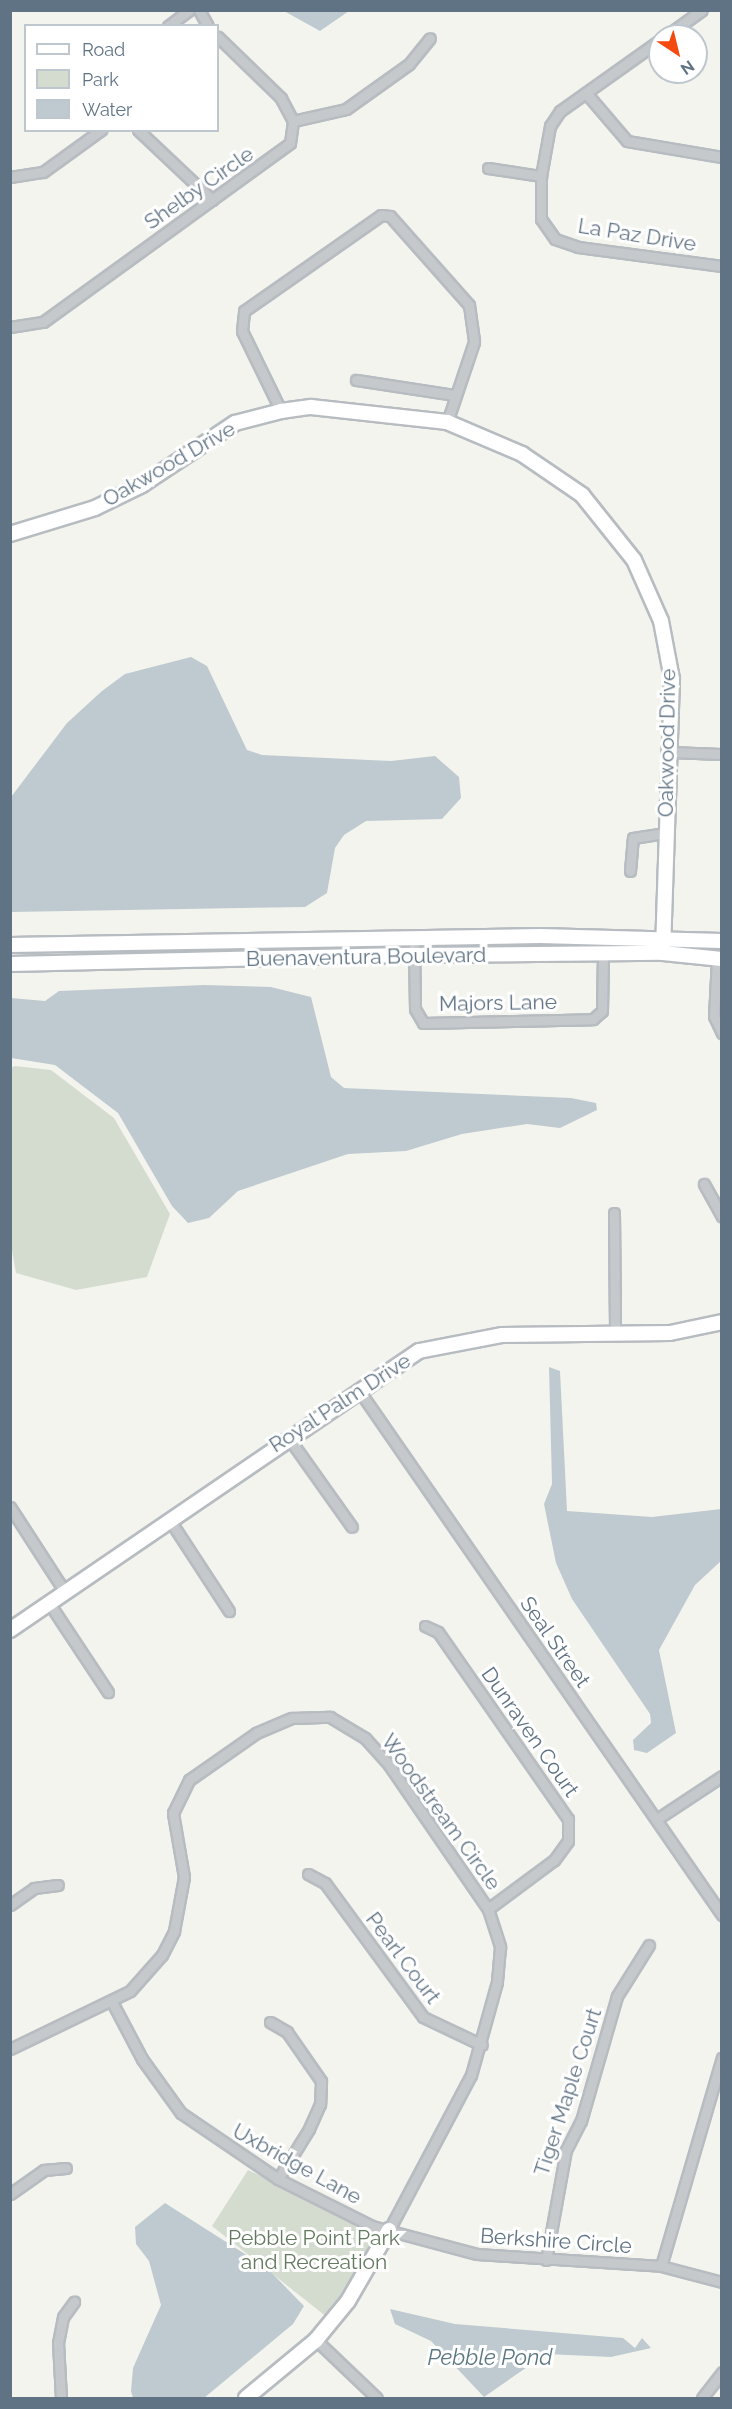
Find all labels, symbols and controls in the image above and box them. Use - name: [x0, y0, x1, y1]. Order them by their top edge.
- legend: [24, 24, 219, 132]
- north arrow: [648, 24, 708, 84]
- text: Road: [82, 39, 125, 60]
- text: N: [677, 56, 698, 79]
- text: Park: [82, 69, 119, 90]
- text: Water: [82, 99, 132, 120]
- street label: Shelby Circle: [139, 141, 259, 235]
- street label: La Paz Drive: [576, 213, 698, 257]
- street label: Oakwood Drive: [98, 416, 240, 512]
- street label: Oakwood Drive: [653, 669, 681, 817]
- street label: Buenaventura Boulevard: [246, 942, 486, 972]
- street label: Majors Lane: [439, 989, 557, 1017]
- street label: Royal Palm Drive: [264, 1348, 416, 1458]
- street label: Seal Street: [514, 1591, 596, 1693]
- street label: Dunraven Court: [476, 1662, 584, 1802]
- street label: Woodstream Circle: [376, 1729, 506, 1895]
- street label: Pearl Court: [360, 1907, 446, 2009]
- street label: Tiger Maple Court: [529, 2005, 607, 2179]
- street label: Uxbridge Lane: [228, 2118, 366, 2210]
- street label: Berkshire Circle: [479, 2223, 633, 2259]
- park label: Pebble Point Park and Recreation: [228, 2225, 400, 2275]
- water label: Pebble Pond: [427, 2345, 553, 2371]

